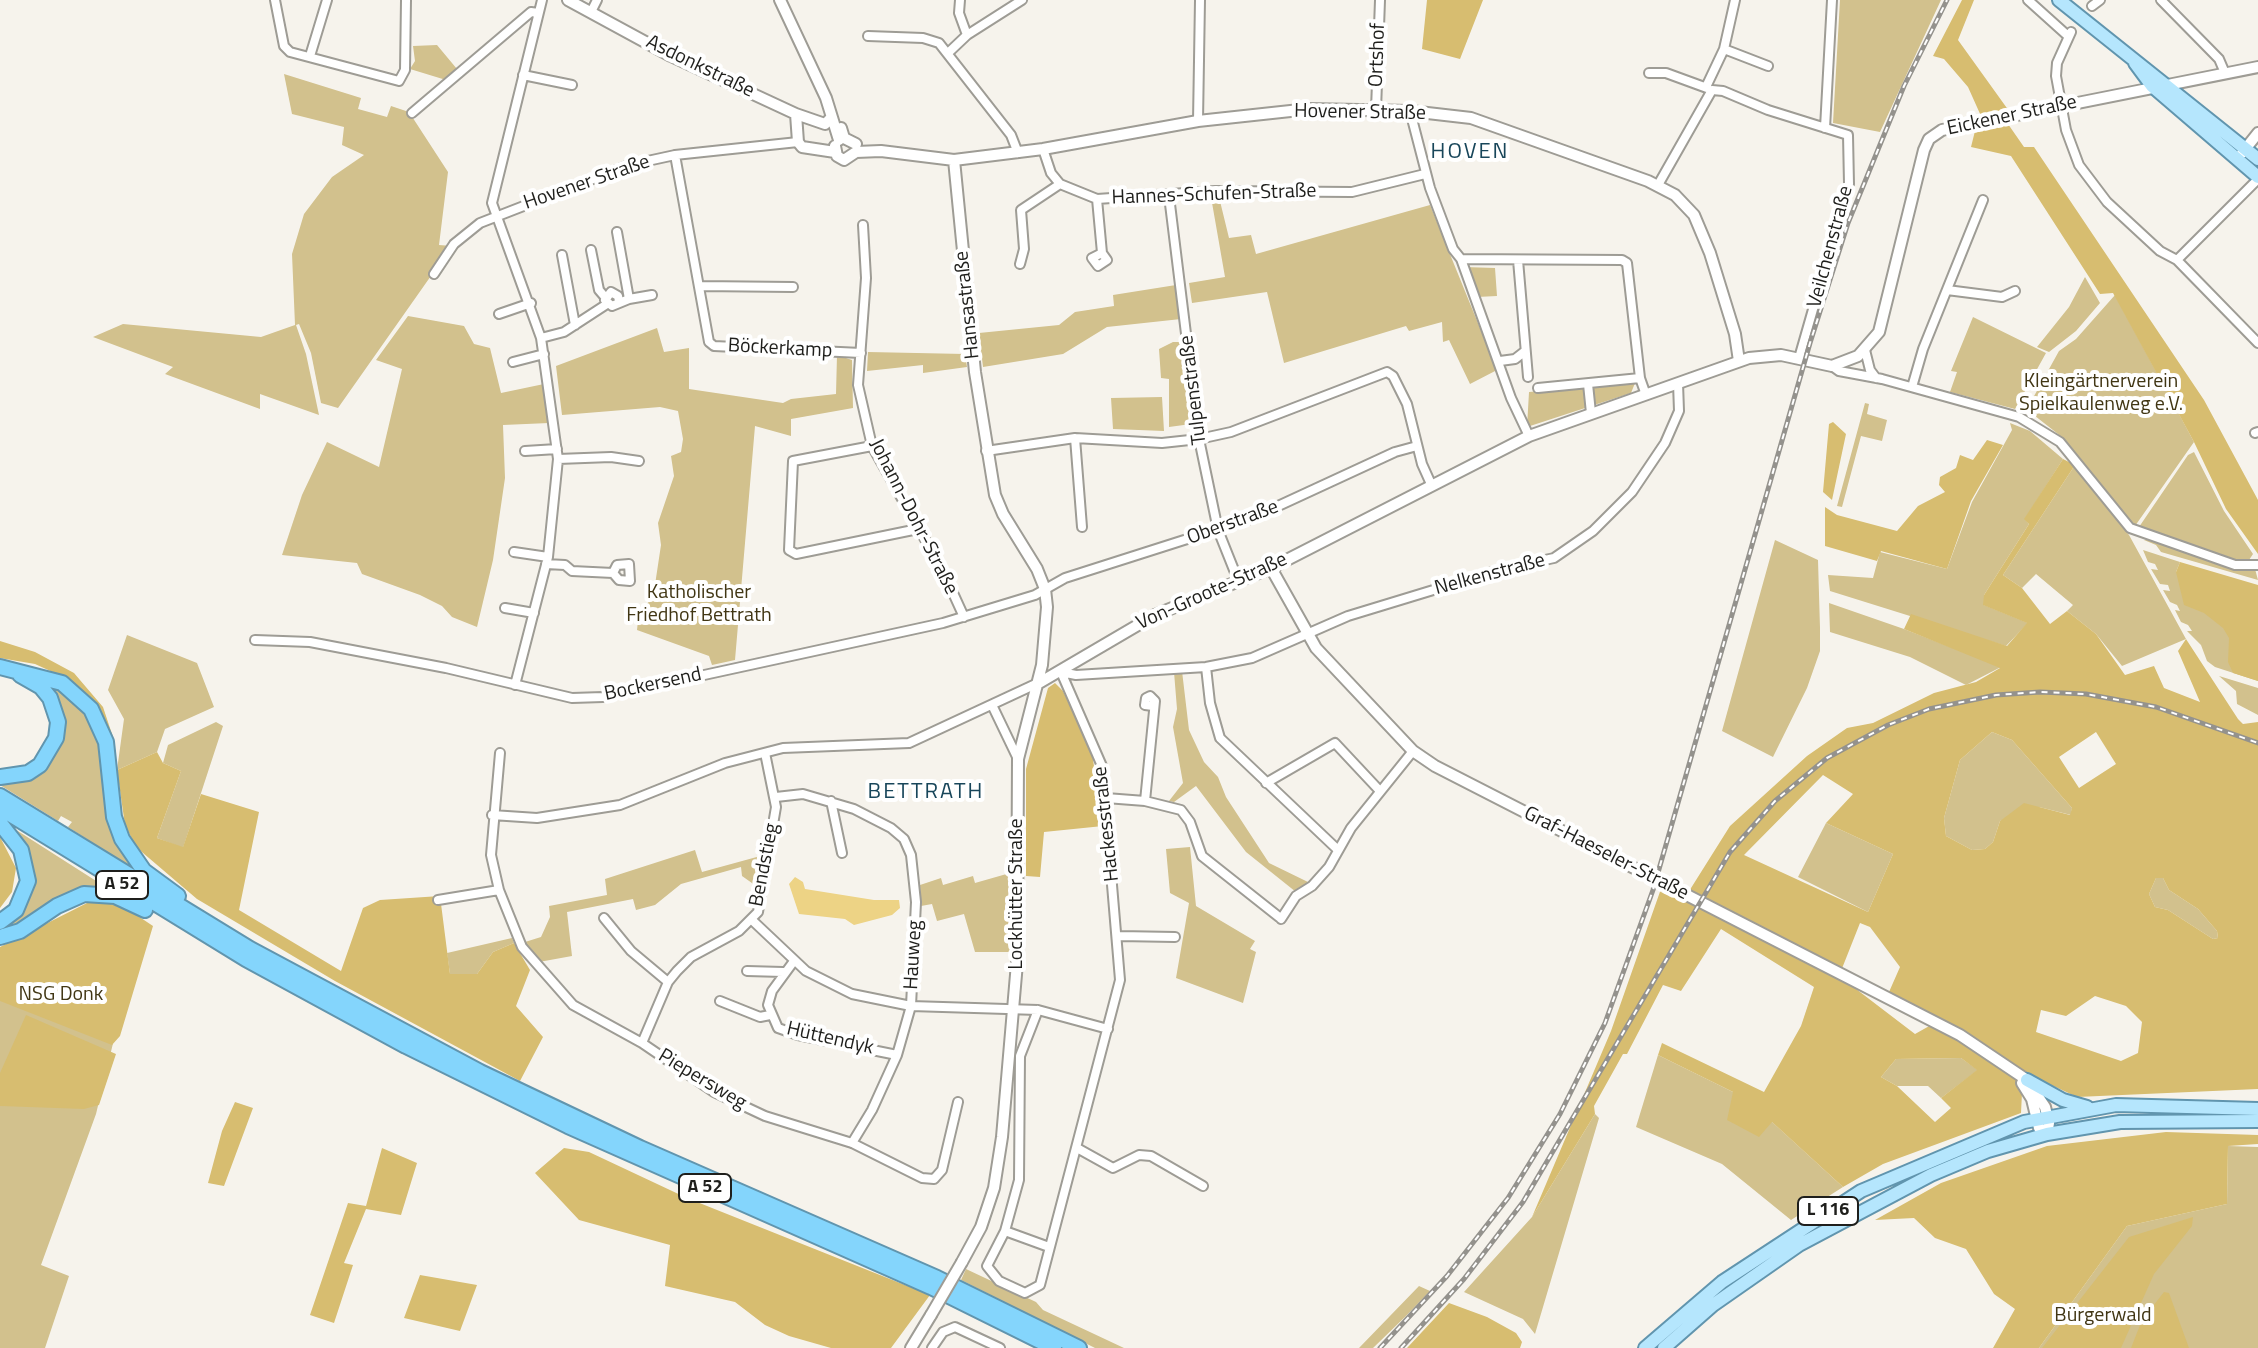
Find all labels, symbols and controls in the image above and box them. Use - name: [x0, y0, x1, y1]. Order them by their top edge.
- street label: Ortshof: [1365, 22, 1391, 88]
- street label: Asdonkstraße: [642, 30, 758, 104]
- street label: Eickener Straße: [1945, 91, 2079, 141]
- street label: Hovener Straße: [1294, 100, 1426, 126]
- district label: HOVEN: [1431, 140, 1509, 166]
- street label: Hovener Straße: [521, 150, 653, 216]
- street label: Hannes-Schufen-Straße: [1111, 179, 1317, 211]
- street label: Veilchenstraße: [1803, 183, 1859, 311]
- street label: Hansastraße: [950, 250, 986, 360]
- street label: Böckerkamp: [727, 334, 833, 364]
- street label: Tulpenstraße: [1175, 334, 1213, 446]
- park label: Kleingärtnerverein Spielkaulenweg e.V.: [2019, 370, 2183, 417]
- street label: Johann-Dohr-Straße: [863, 435, 963, 599]
- street label: Oberstraße: [1184, 495, 1282, 551]
- street label: Von-Groote-Straße: [1133, 548, 1291, 636]
- street label: Nelkenstraße: [1432, 549, 1548, 601]
- park label: Katholischer Friedhof Bettrath: [626, 581, 772, 628]
- street label: Bockersend: [602, 663, 704, 707]
- street label: Hackesstraße: [1089, 765, 1125, 883]
- district label: BETTRATH: [868, 780, 984, 806]
- street label: Graf-Haeseler-Straße: [1519, 802, 1693, 906]
- street label: Lockhütter Straße: [1005, 818, 1029, 970]
- street label: Bendstieg: [745, 821, 785, 909]
- road number: A 52: [96, 871, 148, 899]
- street label: Hauweg: [900, 920, 928, 990]
- park label: NSG Donk: [19, 983, 103, 1007]
- street label: Hüttendyk: [784, 1017, 876, 1061]
- street label: Piepersweg: [654, 1044, 750, 1116]
- road number: A 52: [679, 1174, 731, 1202]
- road number: L 116: [1798, 1197, 1858, 1225]
- park label: Bürgerwald: [2054, 1304, 2152, 1328]

